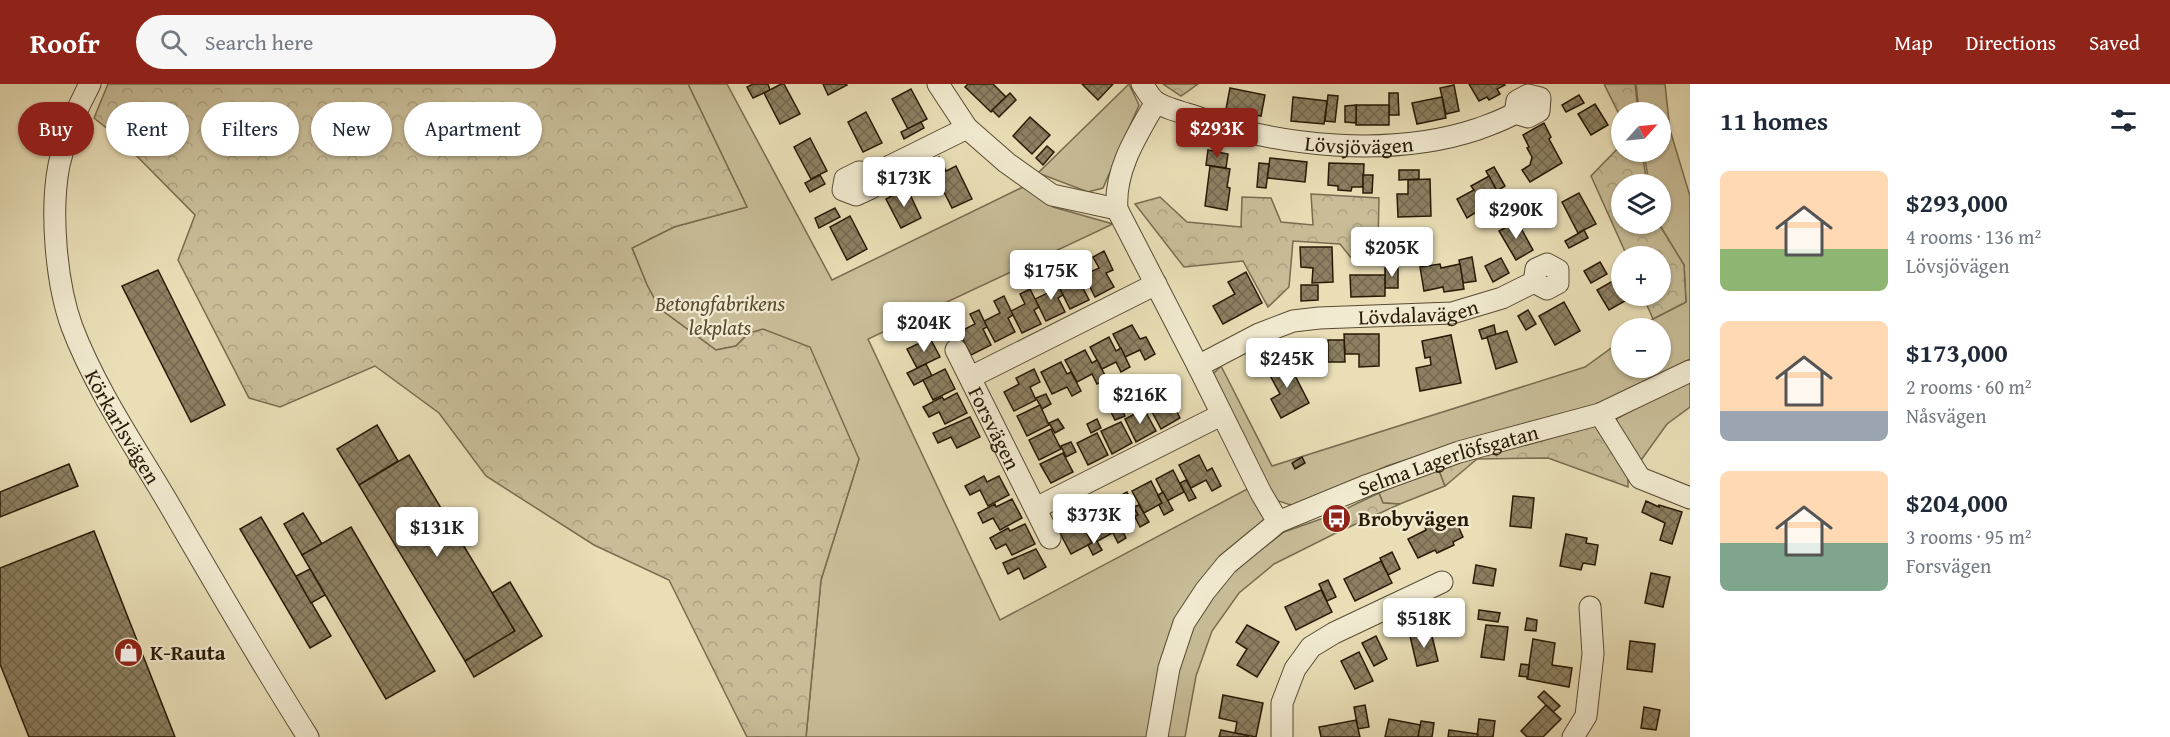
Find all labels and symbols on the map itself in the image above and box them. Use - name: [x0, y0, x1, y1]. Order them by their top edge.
- north arrow: [1611, 102, 1671, 162]
- pin: $293K: [1175, 108, 1259, 159]
- street label: Lövsjövägen: [1303, 127, 1415, 161]
- pin: $173K: [862, 157, 946, 208]
- pin: $290K: [1474, 189, 1558, 240]
- pin: $205K: [1350, 227, 1434, 278]
- pin: $175K: [1009, 250, 1093, 301]
- park label: Betongfabrikens lekplats: [654, 288, 785, 343]
- street label: Lövdalavägen: [1358, 290, 1482, 332]
- pin: $204K: [882, 302, 966, 353]
- pin: $245K: [1245, 338, 1329, 389]
- street label: Körkarlsvägen: [78, 364, 169, 490]
- pin: $216K: [1098, 374, 1182, 425]
- street label: Forsvägen: [961, 381, 1029, 475]
- street label: Selma Lagerlöfsgatan: [1353, 416, 1542, 503]
- pin: $373K: [1052, 494, 1136, 545]
- bus stop icon: Brobyvägen: [1321, 502, 1353, 534]
- place label: Brobyvägen: [1358, 503, 1470, 534]
- pin: $131K: [395, 507, 479, 558]
- pin: $518K: [1382, 598, 1466, 649]
- shop icon: K-Rauta: [113, 636, 145, 668]
- place label: K-Rauta: [150, 637, 226, 668]

